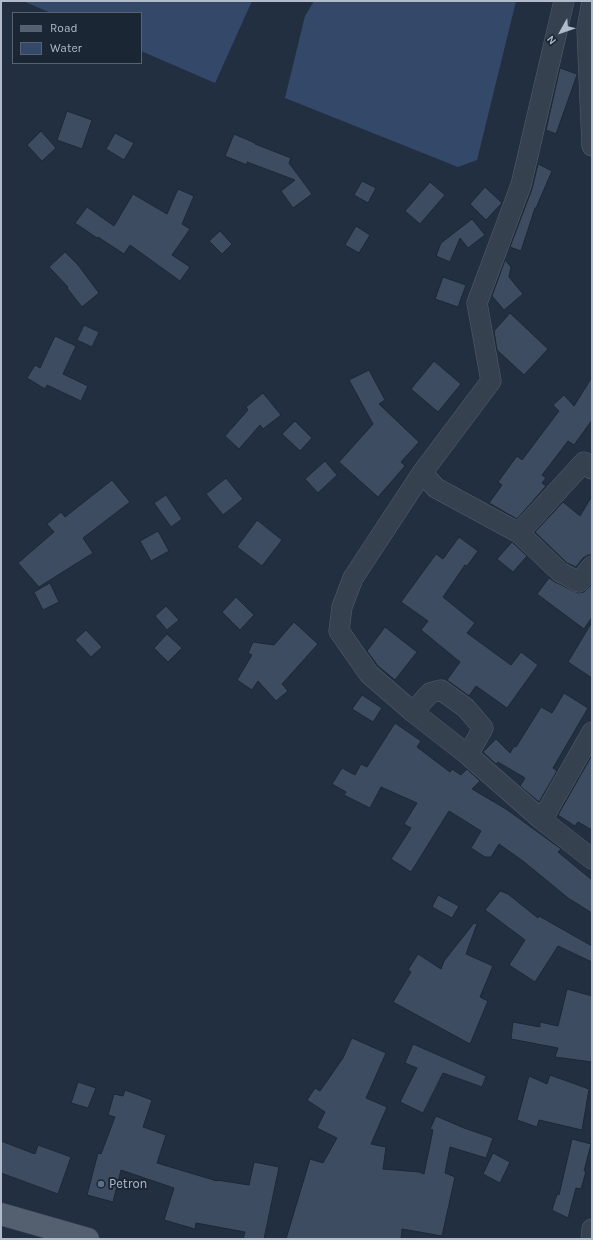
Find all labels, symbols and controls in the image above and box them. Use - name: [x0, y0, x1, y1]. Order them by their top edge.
- legend: [12, 12, 142, 64]
- north arrow: [541, 12, 581, 52]
- text: Road: [50, 21, 78, 35]
- text: N: [544, 33, 559, 47]
- text: Water: [50, 41, 82, 55]
- place label: Petron: [109, 1176, 147, 1192]
- marker: Petron: [96, 1179, 106, 1189]

